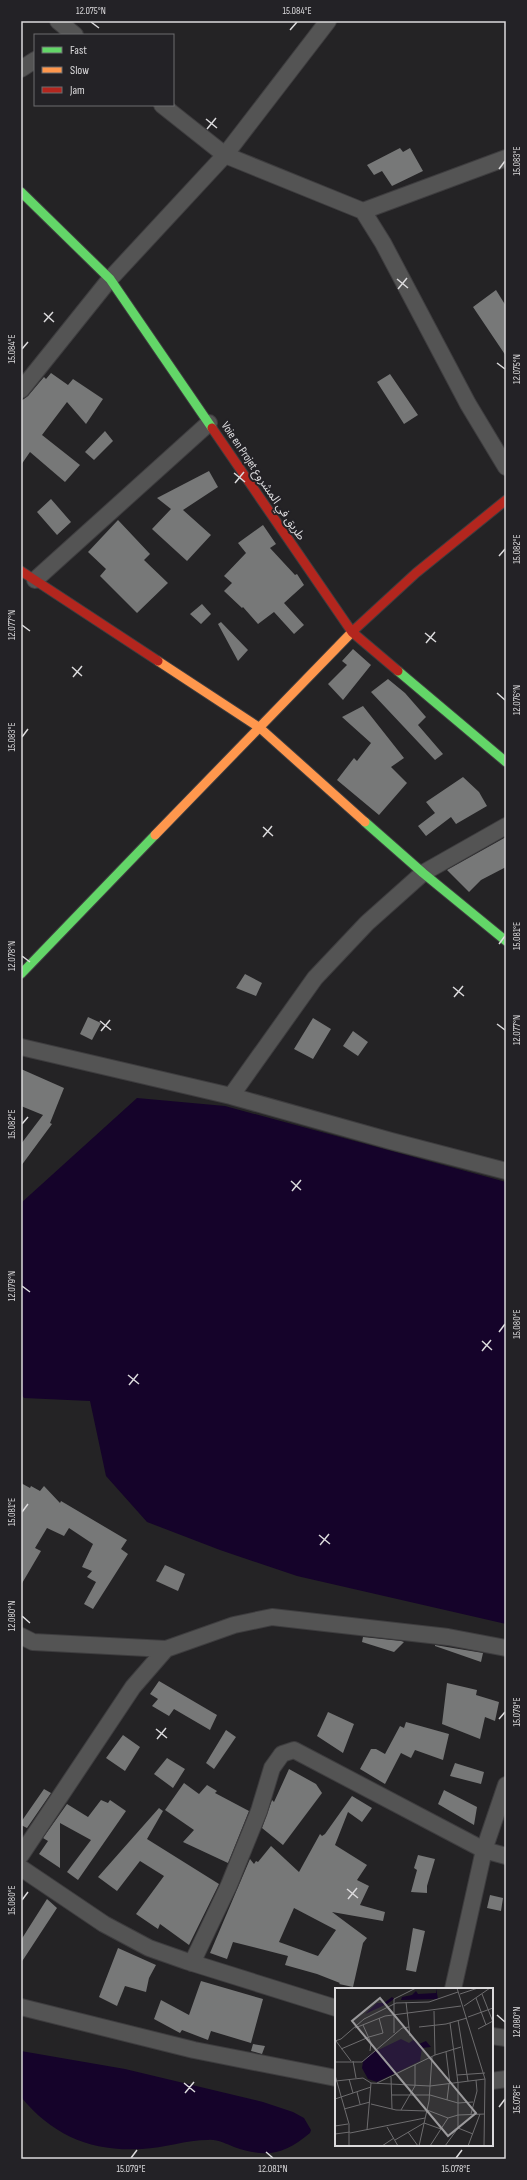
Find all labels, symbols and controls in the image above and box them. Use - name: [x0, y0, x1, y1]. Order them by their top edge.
- text: 12.075°N: [76, 5, 106, 17]
- text: 15.084°E: [282, 5, 312, 17]
- legend: [34, 34, 174, 106]
- text: Fast: [70, 43, 87, 58]
- text: Slow: [70, 63, 89, 78]
- text: Jam: [69, 83, 85, 98]
- text: 15.083°E: [511, 146, 523, 176]
- text: 15.084°E: [6, 334, 18, 364]
- text: 12.075°N: [511, 354, 523, 384]
- street label: Voie en Projet طريق في المشروع: [216, 419, 308, 544]
- text: 15.082°E: [511, 534, 523, 564]
- text: 12.077°N: [6, 610, 18, 640]
- text: 12.076°N: [511, 685, 523, 715]
- text: 15.083°E: [6, 722, 18, 752]
- text: 15.081°E: [511, 922, 523, 950]
- text: 12.078°N: [6, 941, 18, 971]
- text: 12.077°N: [511, 1015, 523, 1045]
- text: 15.082°E: [6, 1109, 18, 1139]
- text: 12.079°N: [6, 1271, 18, 1301]
- text: 15.080°E: [511, 1309, 523, 1339]
- text: 15.081°E: [6, 1498, 18, 1526]
- text: 12.080°N: [6, 1601, 18, 1631]
- text: 15.079°E: [511, 1697, 523, 1727]
- text: 15.080°E: [6, 1885, 18, 1915]
- inset map: [335, 1988, 493, 2146]
- text: 12.080°N: [511, 2007, 523, 2037]
- text: 15.078°E: [511, 2085, 523, 2113]
- text: 15.079°E: [116, 2163, 146, 2175]
- text: 12.081°N: [258, 2163, 288, 2175]
- text: 15.078°E: [442, 2163, 470, 2175]

